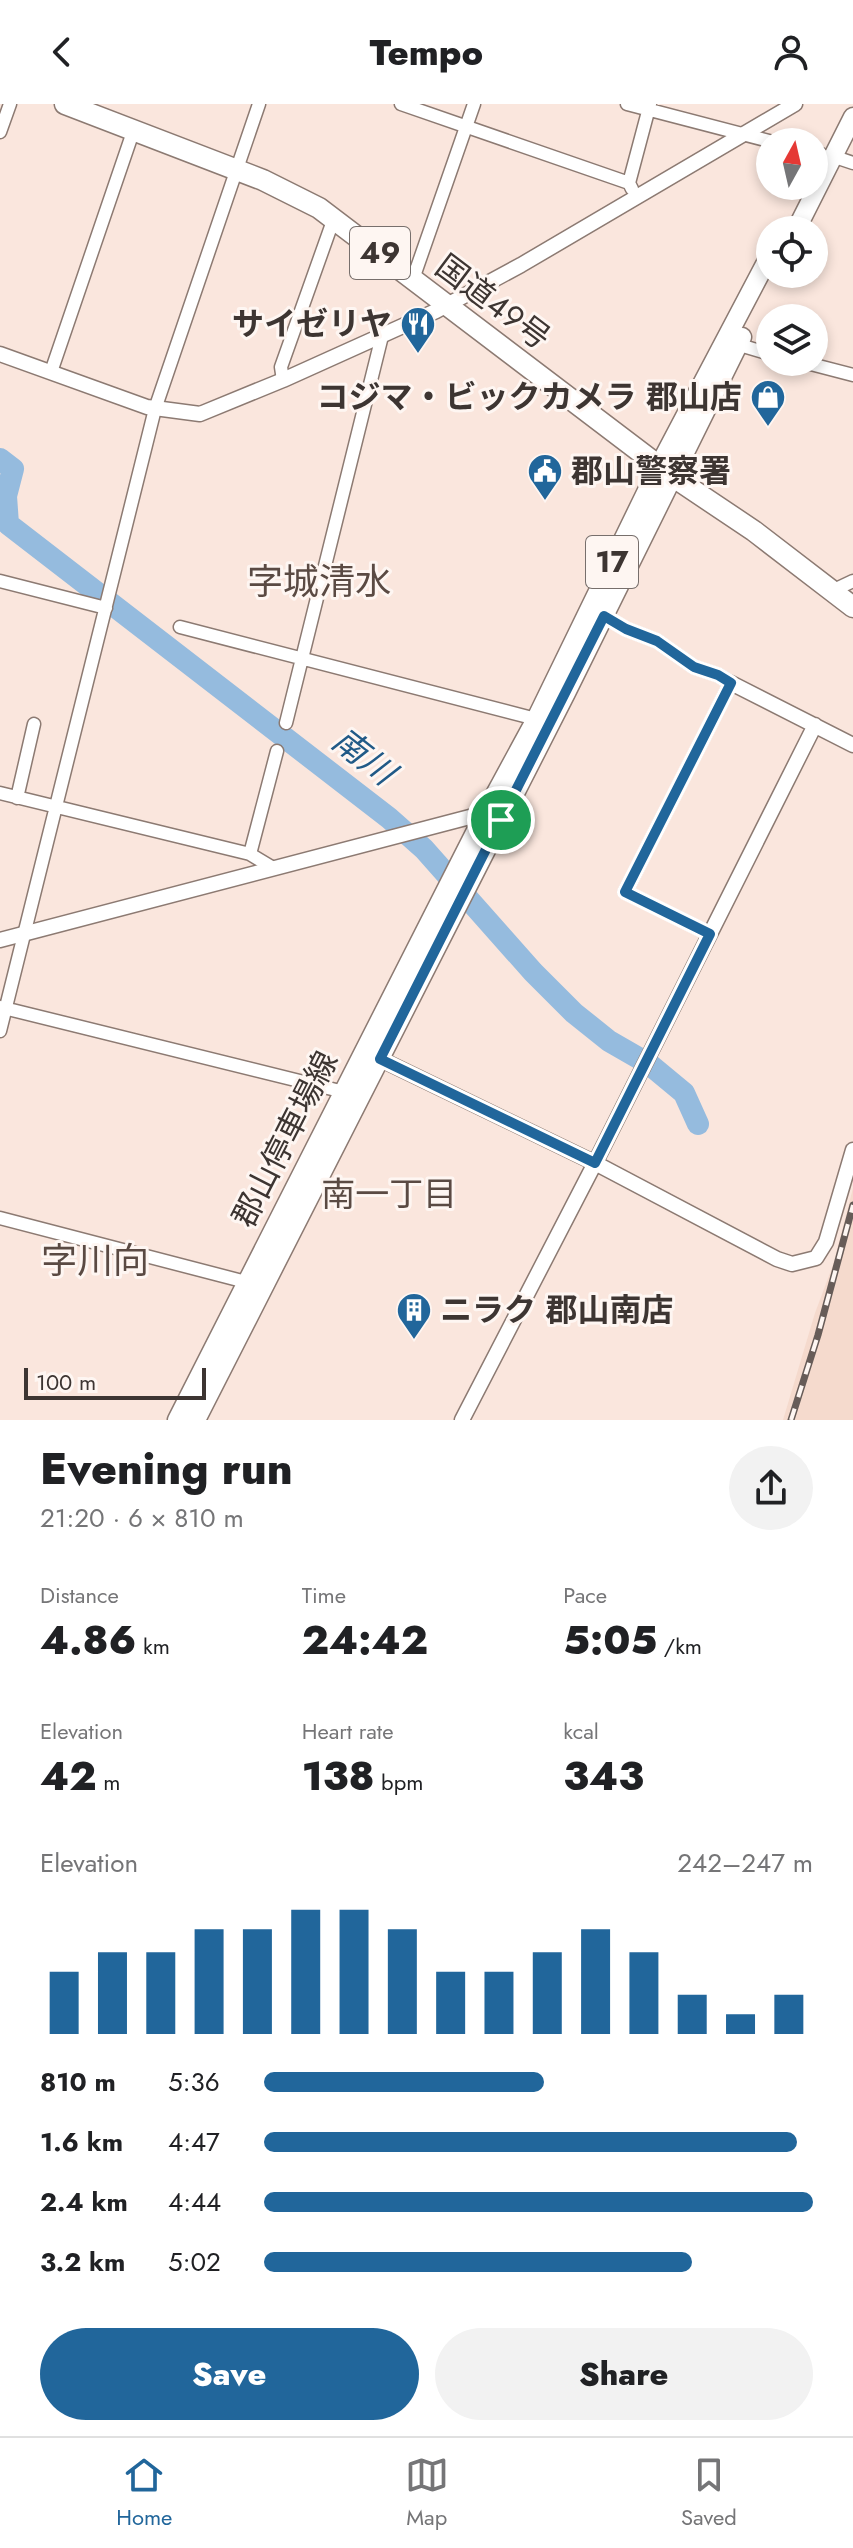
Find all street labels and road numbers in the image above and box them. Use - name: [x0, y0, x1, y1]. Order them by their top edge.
- road number: 49: [350, 227, 410, 279]
- street label: 国道49号: [426, 244, 560, 360]
- road number: 17: [586, 536, 638, 588]
- street label: 郡山停車場線: [221, 1043, 349, 1235]

